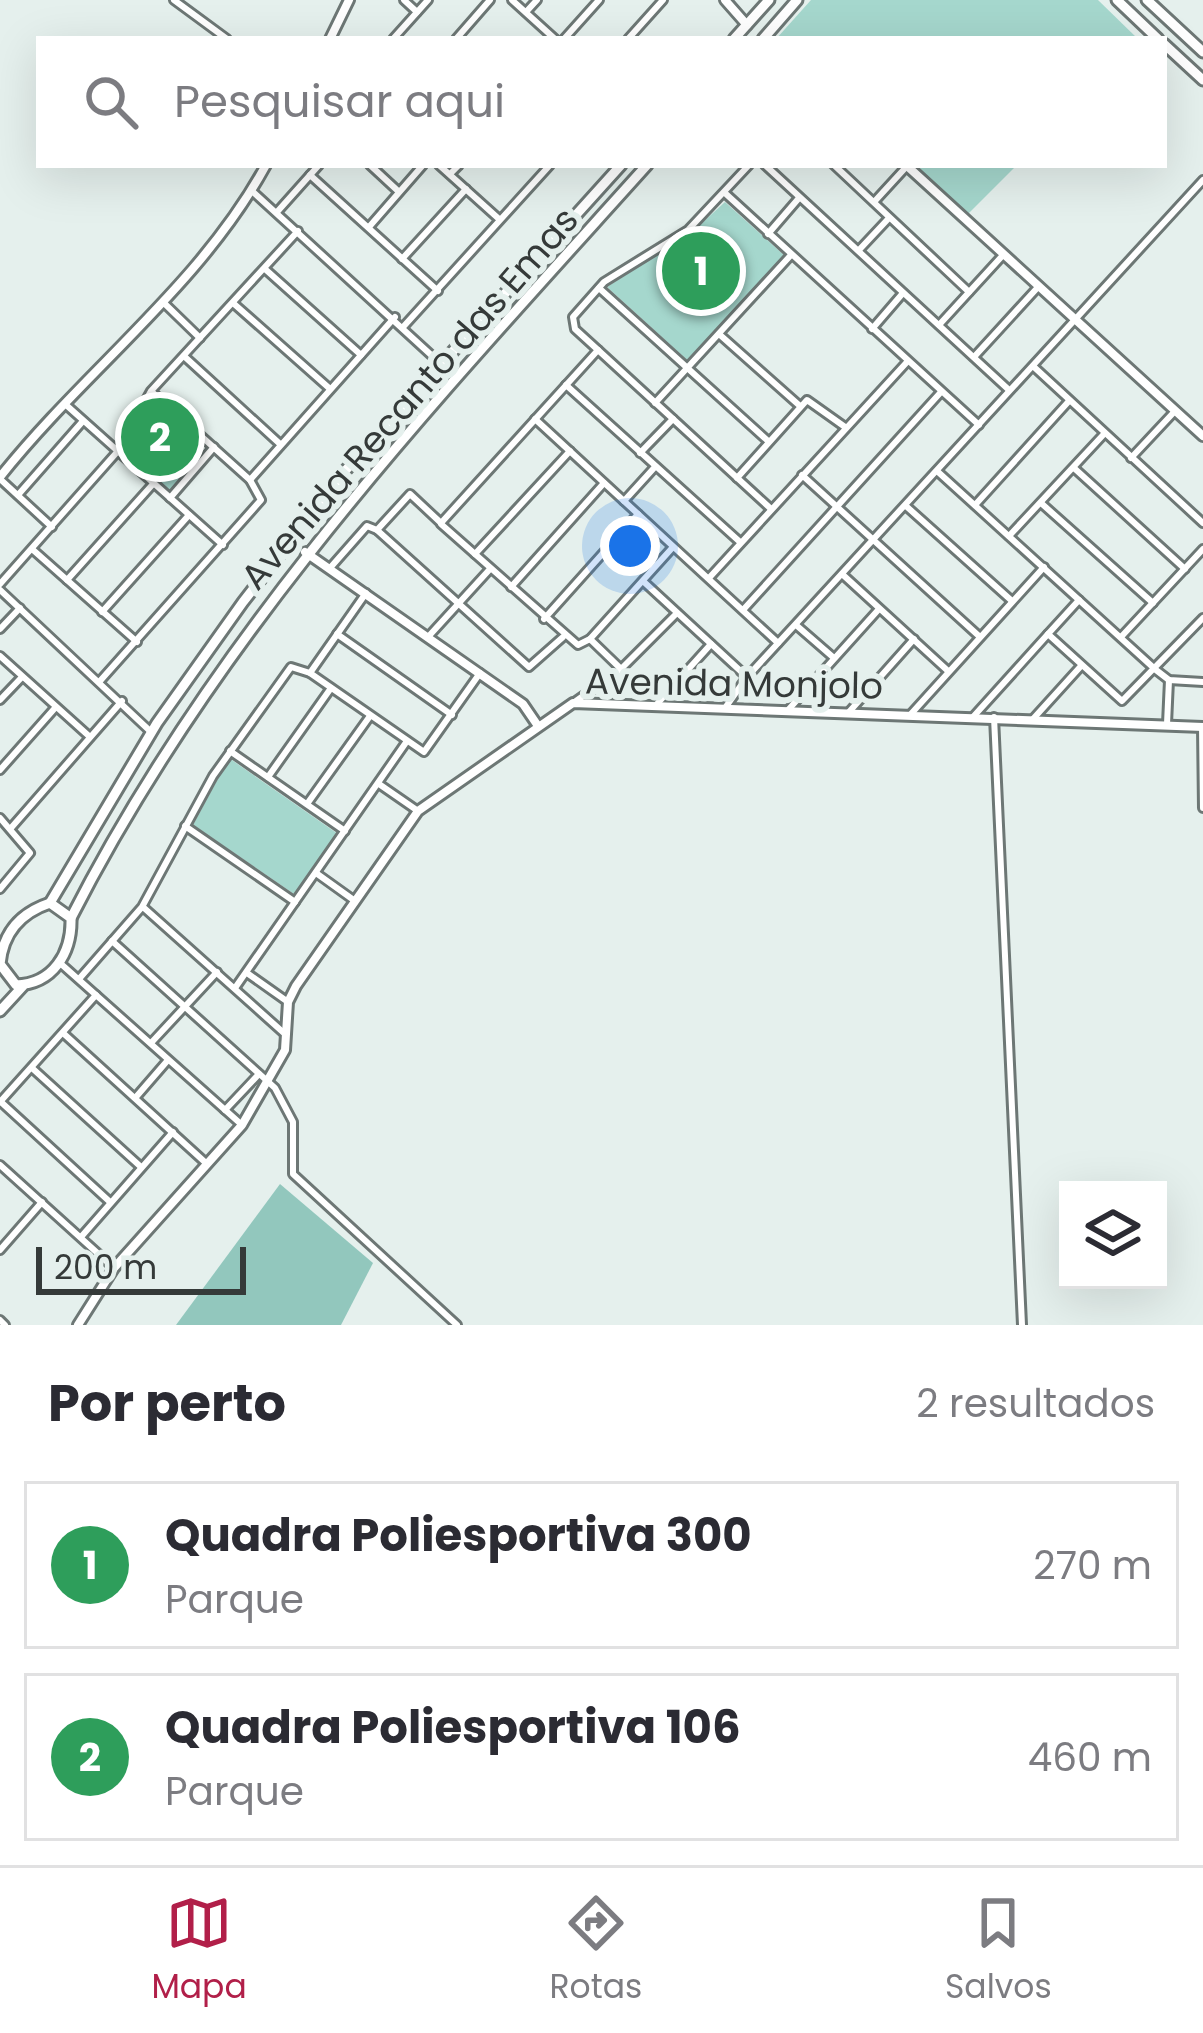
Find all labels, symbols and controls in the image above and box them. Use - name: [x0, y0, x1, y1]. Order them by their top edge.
- search box: [36, 36, 1167, 168]
- icon: search: [78, 69, 144, 135]
- text: Pesquisar aqui: [174, 70, 505, 133]
- street label: Avenida Recanto das Emas: [229, 196, 590, 601]
- pin: 1: [662, 226, 740, 316]
- pin: 2: [121, 392, 199, 482]
- your location: [600, 516, 660, 576]
- street label: Avenida Monjolo: [585, 655, 883, 712]
- map controls: [1059, 1181, 1167, 1289]
- button: layers: [1059, 1181, 1167, 1289]
- scale bar: [36, 1241, 246, 1294]
- text: 200 m: [54, 1244, 157, 1291]
- text: Por perto: [48, 1367, 286, 1439]
- text: 2 resultados: [916, 1376, 1155, 1431]
- text: Quadra Poliesportiva 300: [165, 1504, 752, 1567]
- text: 1: [83, 1538, 97, 1593]
- text: 270 m: [1033, 1538, 1152, 1593]
- text: Parque: [165, 1572, 304, 1627]
- text: Quadra Poliesportiva 106: [165, 1696, 741, 1759]
- text: 2: [79, 1730, 101, 1785]
- text: 460 m: [1028, 1730, 1152, 1785]
- text: Parque: [165, 1764, 304, 1819]
- tab: Mapa: [151, 1890, 247, 2012]
- tab: Rotas: [549, 1890, 642, 2012]
- tab: Salvos: [945, 1890, 1052, 2012]

